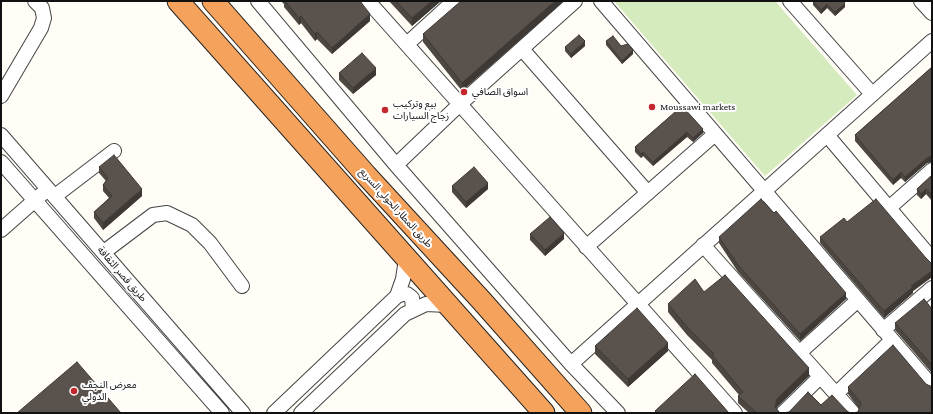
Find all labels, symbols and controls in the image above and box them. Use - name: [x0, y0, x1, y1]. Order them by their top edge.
- place label: اسواق الصافي: [472, 86, 528, 98]
- marker: اسواق الصافي: [459, 87, 469, 97]
- place label: بيع وتركيب زجاج السيارات: [393, 98, 449, 122]
- place label: Moussawi markets: [660, 101, 735, 113]
- marker: Moussawi markets: [647, 102, 657, 112]
- marker: بيع وتركيب زجاج السيارات: [380, 105, 390, 115]
- street label: طريق المطار الحولي السريع: [357, 166, 435, 250]
- street label: طريق قصر الثقافة: [95, 244, 149, 304]
- place label: معرض النجف الدولي: [82, 379, 137, 402]
- marker: معرض النجف الدولي: [69, 386, 79, 396]

